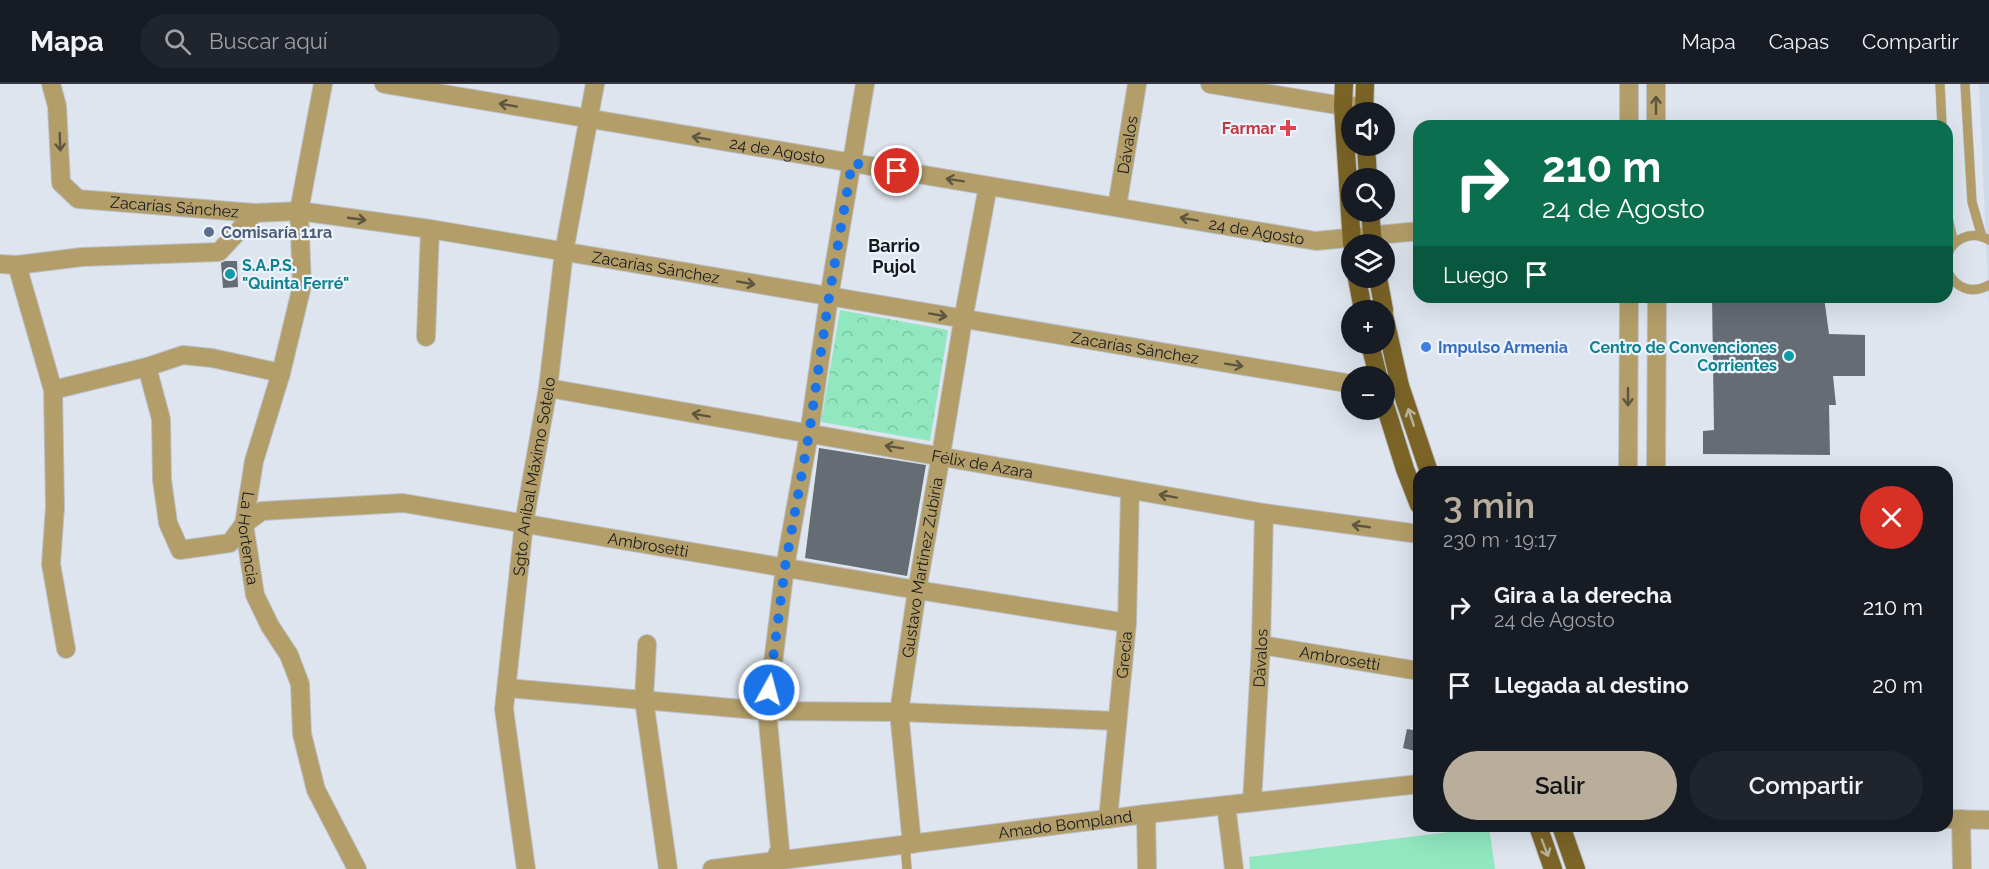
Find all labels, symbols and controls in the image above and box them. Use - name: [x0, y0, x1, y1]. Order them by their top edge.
- search box: [140, 14, 560, 68]
- text: Mapa: [30, 25, 104, 58]
- icon: search: [161, 25, 194, 58]
- text: Buscar aquí: [209, 28, 328, 54]
- text: Mapa: [1681, 29, 1736, 54]
- text: Capas: [1769, 29, 1829, 54]
- text: Compartir: [1862, 29, 1959, 54]
- one-way arrow: [1650, 96, 1662, 115]
- one-way arrow: [499, 99, 519, 110]
- map controls: [1341, 102, 1395, 420]
- button: sound: [1341, 102, 1395, 156]
- street label: Dávalos: [1114, 114, 1142, 175]
- place label: Farmar: [1222, 119, 1276, 138]
- marker: Farmar: [1281, 121, 1295, 135]
- one-way arrow: [54, 131, 65, 151]
- one-way arrow: [691, 132, 711, 143]
- street label: 24 de Agosto: [728, 133, 827, 168]
- text: 210 m: [1542, 143, 1661, 192]
- icon: right: [1443, 144, 1521, 222]
- pin: [871, 145, 922, 196]
- icon: arrive: [880, 154, 913, 187]
- button: search: [1341, 168, 1395, 222]
- one-way arrow: [946, 175, 966, 186]
- street label: Zacarías Sánchez: [109, 193, 240, 222]
- text: 24 de Agosto: [1542, 193, 1705, 224]
- one-way arrow: [1180, 213, 1199, 224]
- one-way arrow: [347, 214, 367, 225]
- street label: 24 de Agosto: [1207, 214, 1306, 249]
- place label: Comisaría 11ra: [221, 223, 332, 242]
- marker: Comisaría 11ra: [202, 225, 216, 239]
- button: layers: [1341, 234, 1395, 288]
- district label: Barrio Pujol: [868, 235, 920, 277]
- street label: Zacarías Sánchez: [590, 247, 721, 288]
- place label: S.A.P.S. "Quinta Ferré": [242, 256, 349, 293]
- icon: arrive: [1520, 258, 1553, 291]
- text: Luego: [1443, 262, 1508, 288]
- marker: S.A.P.S. "Quinta Ferré": [223, 267, 237, 281]
- one-way arrow: [736, 278, 756, 289]
- button: +: [1341, 300, 1395, 354]
- one-way arrow: [928, 310, 948, 321]
- street label: Zacarías Sánchez: [1070, 328, 1200, 368]
- place label: Impulso Armenia: [1438, 338, 1568, 357]
- place label: Centro de Convenciones Corrientes: [1589, 338, 1777, 375]
- marker: Impulso Armenia: [1419, 340, 1433, 354]
- marker: Centro de Convenciones Corrientes: [1782, 349, 1796, 363]
- one-way arrow: [1224, 359, 1244, 370]
- button: −: [1341, 366, 1395, 420]
- street label: Sgto. Aníbal Máximo Sotelo: [509, 376, 559, 577]
- one-way arrow: [1622, 387, 1634, 407]
- one-way arrow: [1404, 408, 1415, 427]
- one-way arrow: [692, 409, 712, 420]
- one-way arrow: [884, 442, 904, 453]
- street label: Félix de Azara: [930, 446, 1035, 483]
- street label: Gustavo Martínez Zubiria: [898, 476, 947, 659]
- text: 3 min: [1443, 484, 1535, 526]
- button: close: [1860, 486, 1923, 549]
- street label: La Hortencia: [234, 490, 262, 586]
- one-way arrow: [1159, 490, 1179, 501]
- one-way arrow: [1352, 520, 1371, 531]
- text: 230 m · 19:17: [1443, 528, 1557, 552]
- street label: Ambrosetti: [606, 529, 690, 561]
- text: Gira a la derecha: [1494, 582, 1672, 608]
- icon: right: [1443, 591, 1476, 624]
- text: 210 m: [1863, 594, 1923, 620]
- text: 24 de Agosto: [1494, 608, 1615, 632]
- street label: Dávalos: [1250, 629, 1271, 688]
- street label: Grecia: [1113, 630, 1136, 679]
- street label: Ambrosetti: [1298, 642, 1382, 674]
- position arrow: [737, 658, 801, 722]
- icon: arrive: [1443, 669, 1476, 702]
- text: Llegada al destino: [1494, 672, 1689, 698]
- text: 20 m: [1872, 672, 1923, 698]
- button: Salir: [1443, 751, 1677, 820]
- button: Compartir: [1689, 751, 1923, 820]
- street label: Amado Bompland: [997, 807, 1133, 843]
- one-way arrow: [1541, 838, 1552, 857]

